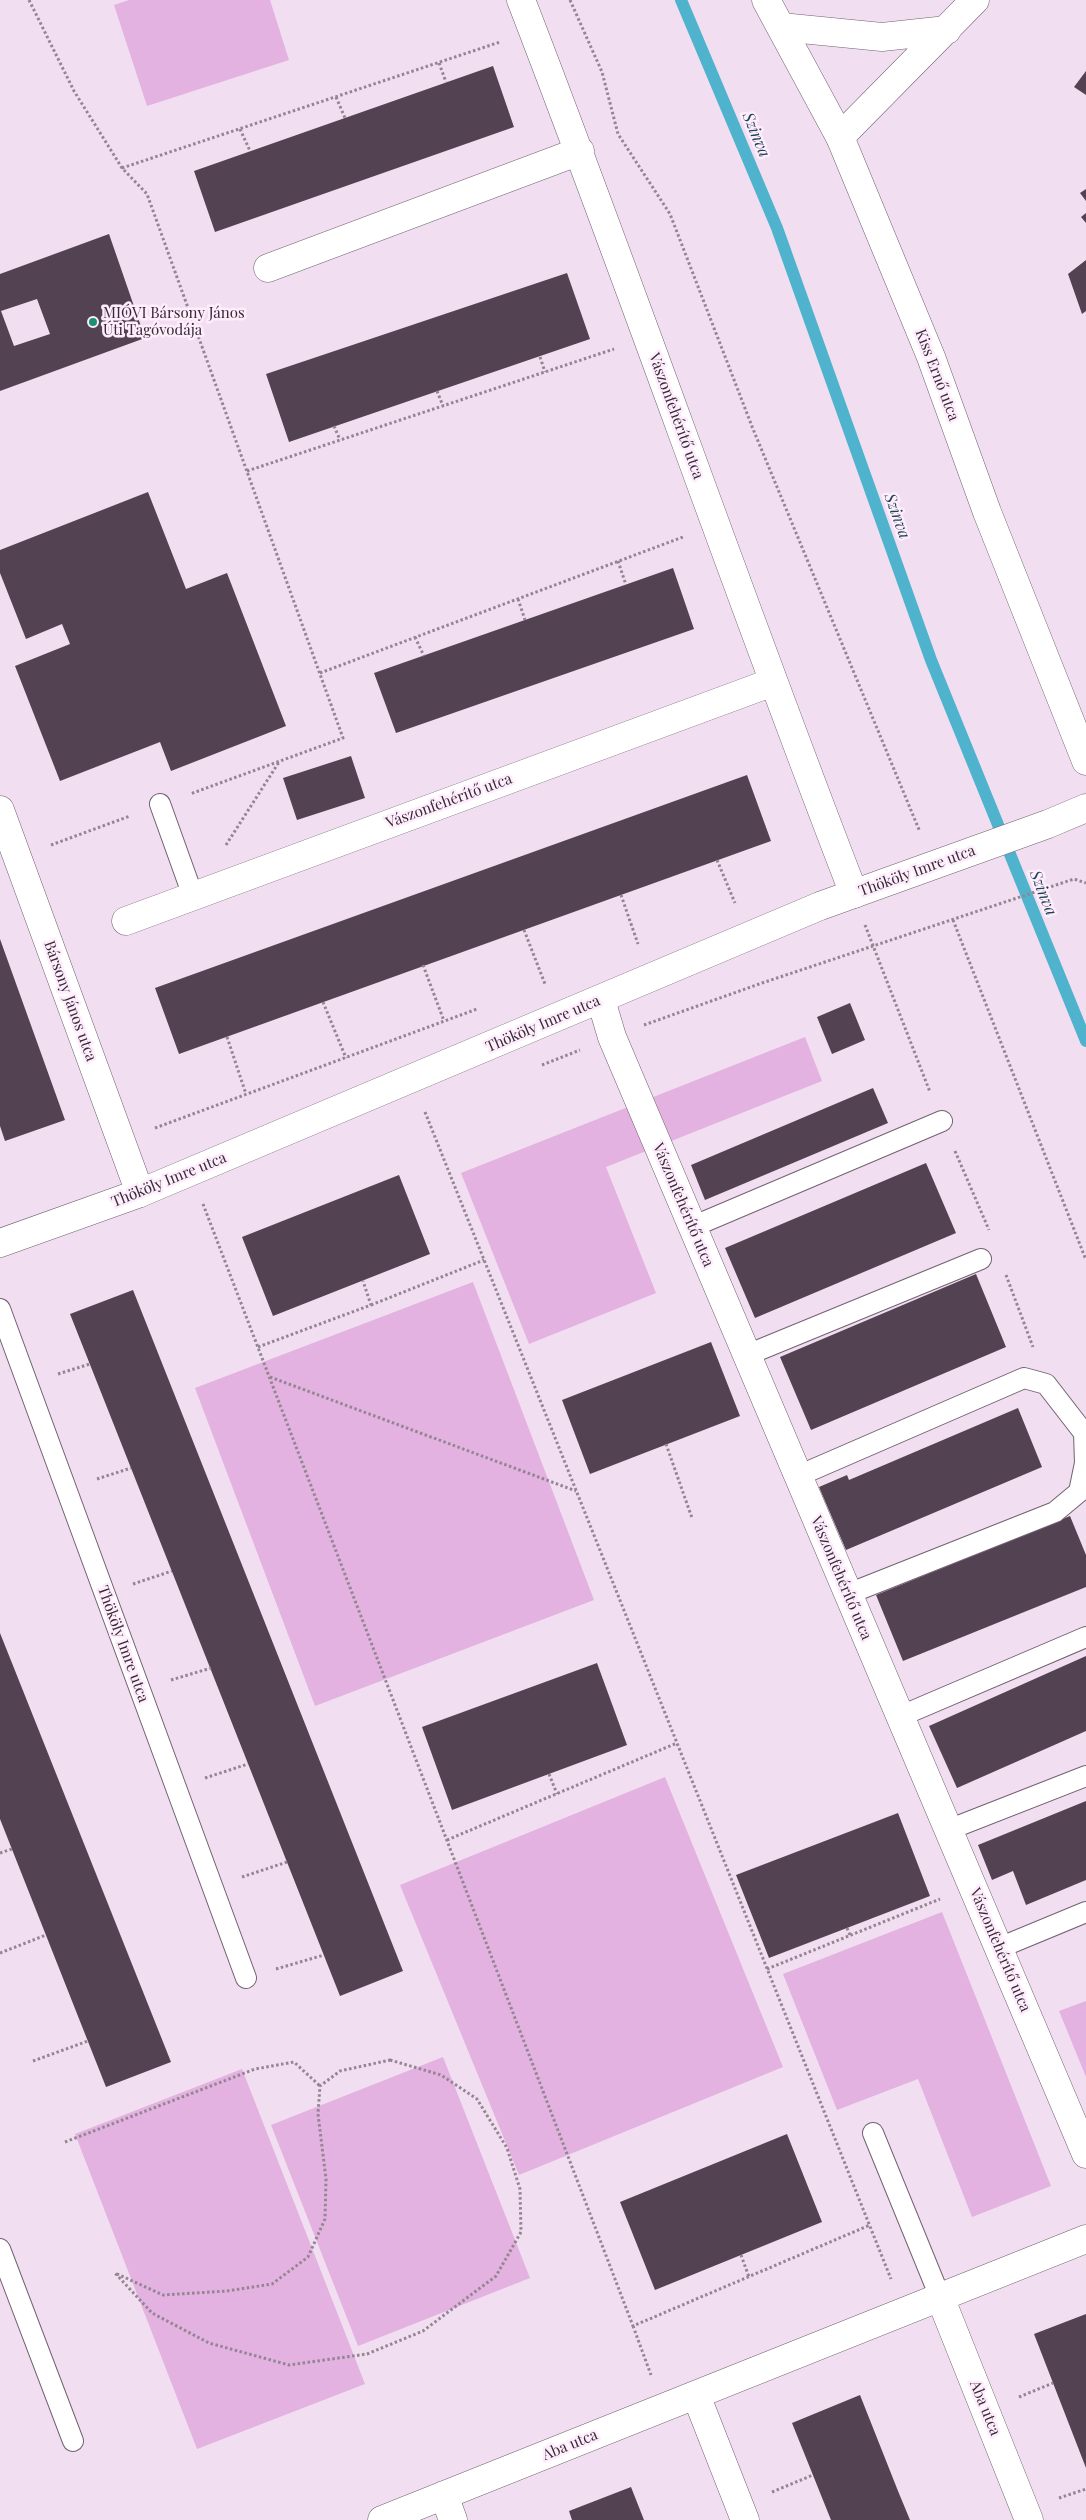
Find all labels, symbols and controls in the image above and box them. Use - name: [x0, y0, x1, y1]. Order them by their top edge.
- water label: Szinva: [738, 110, 774, 160]
- place label: MIÓVI Bársony János Úti Tagóvodája: [103, 304, 245, 339]
- marker: MIÓVI Bársony János Úti Tagóvodája: [87, 316, 99, 328]
- street label: Kiss Ernő utca: [911, 327, 963, 423]
- street label: Vászonfehérítő utca: [645, 350, 707, 482]
- water label: Szinva: [880, 491, 914, 541]
- street label: Vászonfehérítő utca: [383, 770, 515, 832]
- street label: Thököly Imre utca: [856, 842, 978, 900]
- water label: Szinva: [1025, 868, 1061, 918]
- street label: Bársony János utca: [40, 938, 100, 1064]
- street label: Thököly Imre utca: [483, 992, 603, 1056]
- street label: Vászonfehérítő utca: [649, 1140, 717, 1270]
- street label: Thököly Imre utca: [109, 1149, 229, 1211]
- street label: Vászonfehérítő utca: [807, 1513, 875, 1643]
- street label: Thököly Imre utca: [94, 1583, 152, 1705]
- street label: Vászonfehérítő utca: [966, 1885, 1034, 2015]
- street label: Aba utca: [966, 2378, 1004, 2438]
- street label: Aba utca: [540, 2426, 600, 2464]

